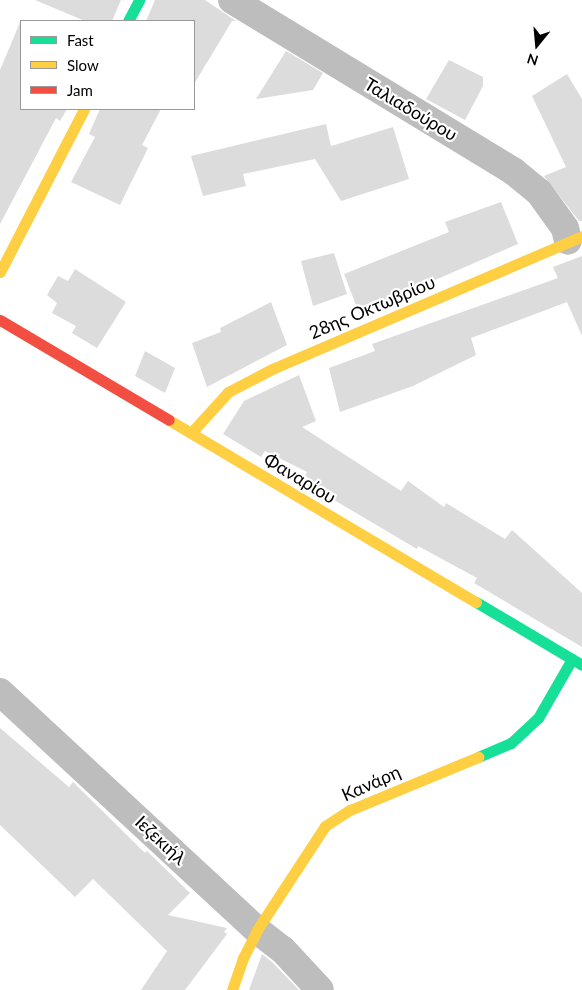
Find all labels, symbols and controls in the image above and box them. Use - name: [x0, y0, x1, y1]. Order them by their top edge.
- legend: [20, 20, 195, 110]
- north arrow: [512, 20, 562, 70]
- text: Fast: [67, 31, 94, 49]
- text: N: [525, 50, 540, 70]
- text: Slow: [67, 56, 99, 74]
- street label: Ταλιαδούρου: [361, 73, 461, 145]
- text: Jam: [67, 81, 93, 99]
- street label: 28ης Οκτωβρίου: [306, 271, 438, 343]
- street label: Φαναρίου: [260, 448, 340, 508]
- street label: Κανάρη: [338, 760, 404, 806]
- street label: Ιεζεκιήλ: [131, 811, 191, 869]

